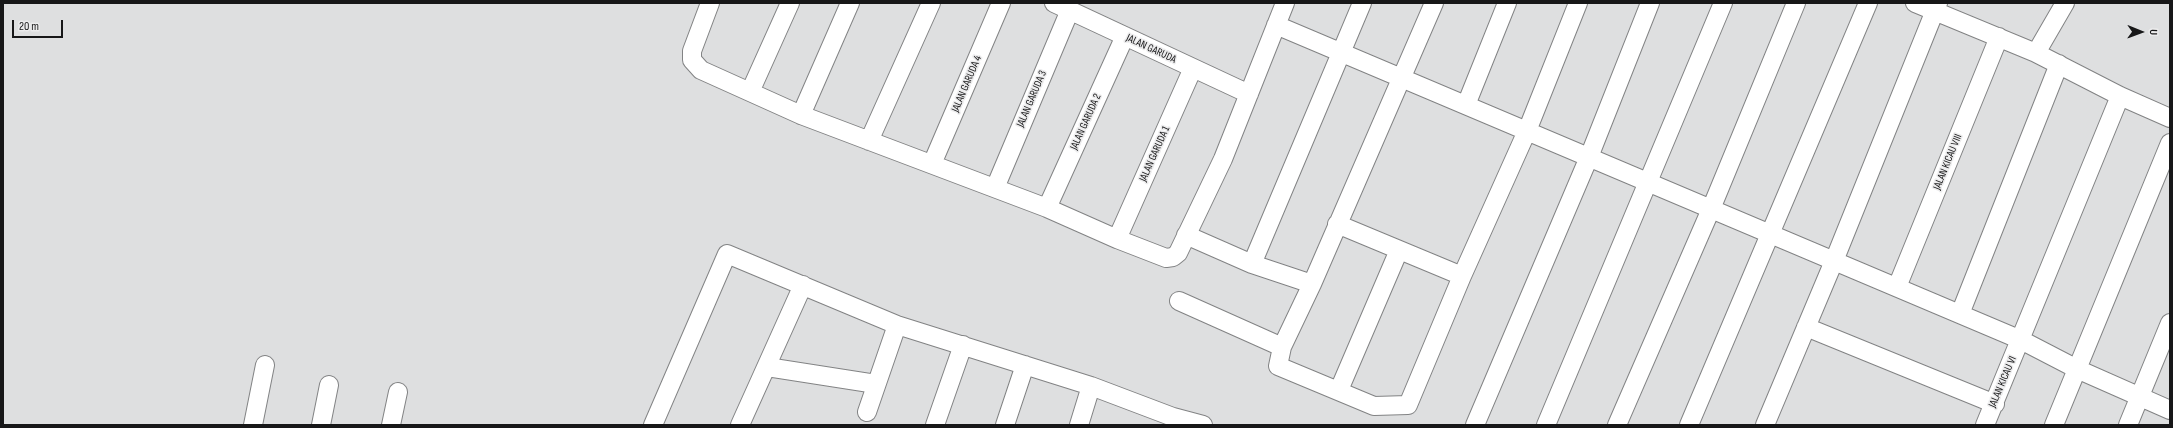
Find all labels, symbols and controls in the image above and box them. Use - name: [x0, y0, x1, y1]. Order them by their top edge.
- scale bar: [14, 12, 65, 38]
- north arrow: [2121, 12, 2161, 52]
- text: 20 m: [19, 19, 39, 34]
- text: U: [2147, 29, 2160, 35]
- street label: JALAN GARUDA: [1124, 32, 1178, 66]
- street label: JALAN GARUDA 4: [949, 54, 985, 114]
- street label: JALAN GARUDA 3: [1014, 69, 1050, 129]
- street label: JALAN GARUDA 2: [1068, 92, 1104, 152]
- street label: JALAN GARUDA 1: [1137, 124, 1173, 184]
- street label: JALAN KICAU VIII: [1931, 132, 1965, 192]
- street label: JALAN KICAU VI: [1986, 354, 2020, 410]

